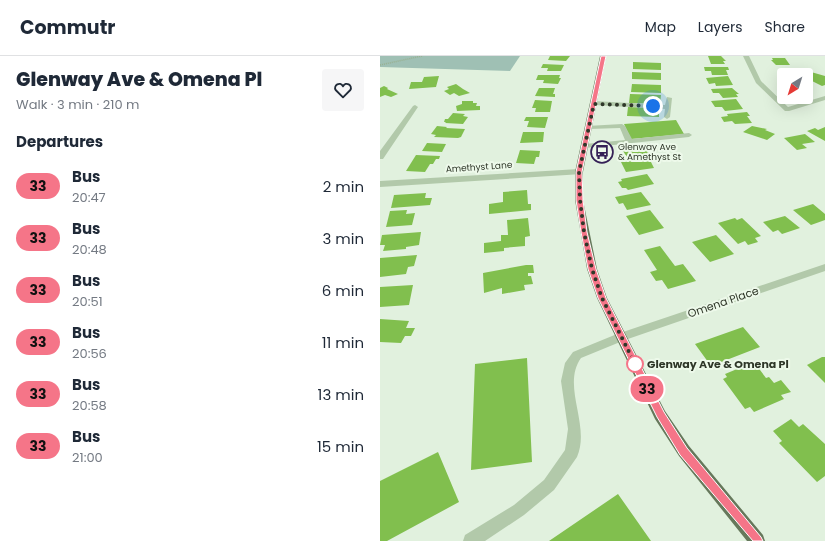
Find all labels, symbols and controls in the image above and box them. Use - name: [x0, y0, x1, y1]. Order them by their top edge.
- text: Commutr: [20, 14, 115, 41]
- text: Map: [645, 17, 676, 37]
- text: Layers: [698, 17, 742, 37]
- text: Share: [764, 17, 805, 37]
- text: Glenway Ave & Omena Pl: [16, 66, 262, 93]
- north arrow: [777, 68, 813, 104]
- map controls: [777, 68, 813, 104]
- button: heart: [322, 69, 364, 111]
- text: Walk · 3 min · 210 m: [16, 95, 139, 114]
- your location: [643, 96, 663, 116]
- text: Departures: [16, 131, 103, 152]
- bus stop icon: Glenway Ave & Amethyst St: [589, 139, 615, 165]
- place label: Glenway Ave & Amethyst St: [618, 141, 681, 163]
- street label: Amethyst Lane: [445, 159, 513, 175]
- text: Bus: [72, 166, 100, 187]
- text: 33: [30, 176, 46, 196]
- text: 2 min: [323, 176, 364, 197]
- text: 20:47: [72, 188, 106, 207]
- text: Bus: [72, 218, 100, 239]
- text: 33: [30, 228, 46, 248]
- text: 3 min: [322, 228, 364, 249]
- text: 20:48: [72, 240, 107, 259]
- text: Bus: [72, 270, 100, 291]
- text: 33: [30, 280, 46, 300]
- text: 6 min: [322, 280, 364, 301]
- street label: Omena Place: [685, 282, 761, 322]
- text: 20:51: [72, 292, 103, 311]
- text: Bus: [72, 322, 100, 343]
- text: 33: [30, 332, 46, 352]
- text: 11 min: [322, 332, 364, 353]
- text: 20:56: [72, 344, 107, 363]
- marker: Glenway Ave & Omena Pl: [626, 355, 644, 373]
- place label: Glenway Ave & Omena Pl: [647, 356, 789, 372]
- text: Bus: [72, 374, 100, 395]
- line badge: 33: [629, 376, 665, 402]
- text: 33: [639, 379, 655, 399]
- text: 33: [30, 384, 46, 404]
- text: 13 min: [318, 384, 364, 405]
- text: 20:58: [72, 396, 107, 415]
- text: Bus: [72, 426, 100, 447]
- text: 33: [30, 436, 46, 456]
- text: 15 min: [317, 436, 364, 457]
- text: 21:00: [72, 448, 103, 467]

